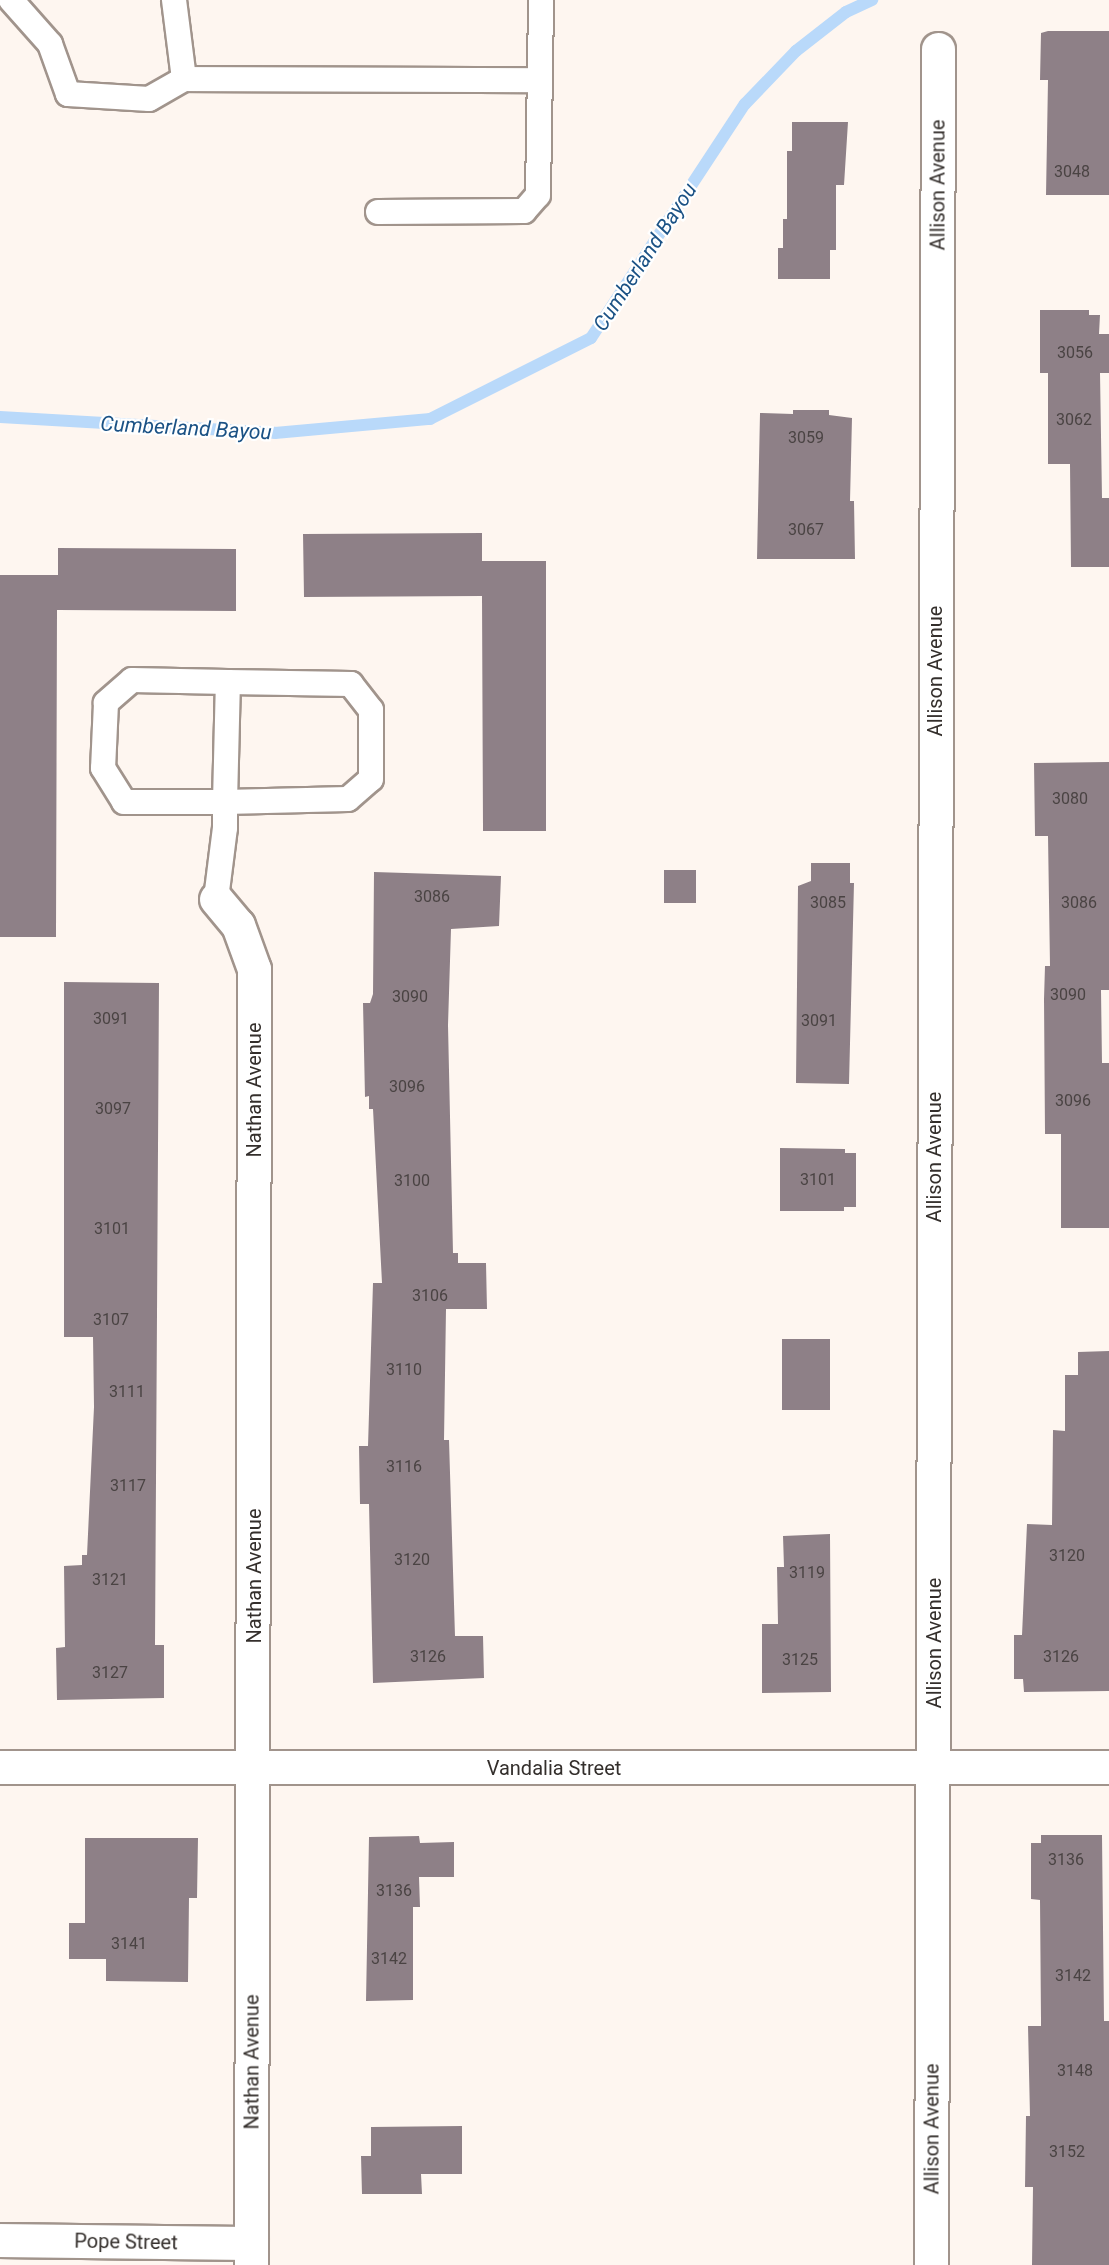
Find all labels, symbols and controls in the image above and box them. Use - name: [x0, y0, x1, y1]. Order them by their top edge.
- street label: Allison Avenue: [926, 120, 950, 250]
- house number: 3048: [1054, 162, 1090, 182]
- water label: Cumberland Bayou: [588, 178, 702, 336]
- house number: 3056: [1057, 343, 1093, 363]
- house number: 3062: [1056, 410, 1092, 430]
- water label: Cumberland Bayou: [100, 411, 272, 445]
- house number: 3059: [788, 428, 824, 448]
- house number: 3067: [788, 520, 824, 540]
- street label: Allison Avenue: [923, 606, 947, 736]
- house number: 3080: [1052, 789, 1088, 809]
- house number: 3086: [414, 887, 450, 907]
- house number: 3085: [810, 893, 846, 913]
- house number: 3086: [1061, 893, 1097, 913]
- house number: 3090: [1050, 985, 1086, 1005]
- house number: 3090: [392, 987, 428, 1007]
- house number: 3091: [93, 1009, 129, 1029]
- house number: 3091: [801, 1011, 837, 1031]
- street label: Nathan Avenue: [242, 1023, 266, 1157]
- house number: 3096: [389, 1077, 425, 1097]
- house number: 3096: [1055, 1091, 1091, 1111]
- street label: Allison Avenue: [922, 1092, 946, 1222]
- house number: 3097: [95, 1099, 131, 1119]
- house number: 3101: [800, 1170, 836, 1190]
- house number: 3100: [394, 1171, 430, 1191]
- house number: 3101: [94, 1219, 130, 1239]
- house number: 3106: [412, 1286, 448, 1306]
- house number: 3107: [93, 1310, 129, 1330]
- house number: 3110: [386, 1360, 422, 1380]
- house number: 3111: [109, 1382, 145, 1402]
- house number: 3116: [386, 1457, 422, 1477]
- house number: 3117: [110, 1476, 146, 1496]
- street label: Nathan Avenue: [242, 1509, 266, 1643]
- house number: 3120: [1049, 1546, 1085, 1566]
- house number: 3120: [394, 1550, 430, 1570]
- house number: 3119: [789, 1563, 825, 1583]
- house number: 3121: [92, 1570, 128, 1590]
- street label: Allison Avenue: [922, 1578, 946, 1708]
- house number: 3126: [410, 1647, 446, 1667]
- house number: 3126: [1043, 1647, 1079, 1667]
- house number: 3125: [782, 1650, 818, 1670]
- house number: 3127: [92, 1663, 128, 1683]
- street label: Vandalia Street: [487, 1756, 621, 1780]
- house number: 3136: [1048, 1850, 1084, 1870]
- house number: 3136: [376, 1881, 412, 1901]
- house number: 3141: [111, 1934, 147, 1954]
- house number: 3142: [371, 1949, 407, 1969]
- house number: 3142: [1055, 1966, 1091, 1986]
- street label: Nathan Avenue: [240, 1995, 264, 2129]
- house number: 3148: [1057, 2061, 1093, 2081]
- street label: Allison Avenue: [920, 2064, 944, 2194]
- house number: 3152: [1049, 2142, 1085, 2162]
- street label: Pope Street: [74, 2229, 178, 2255]

